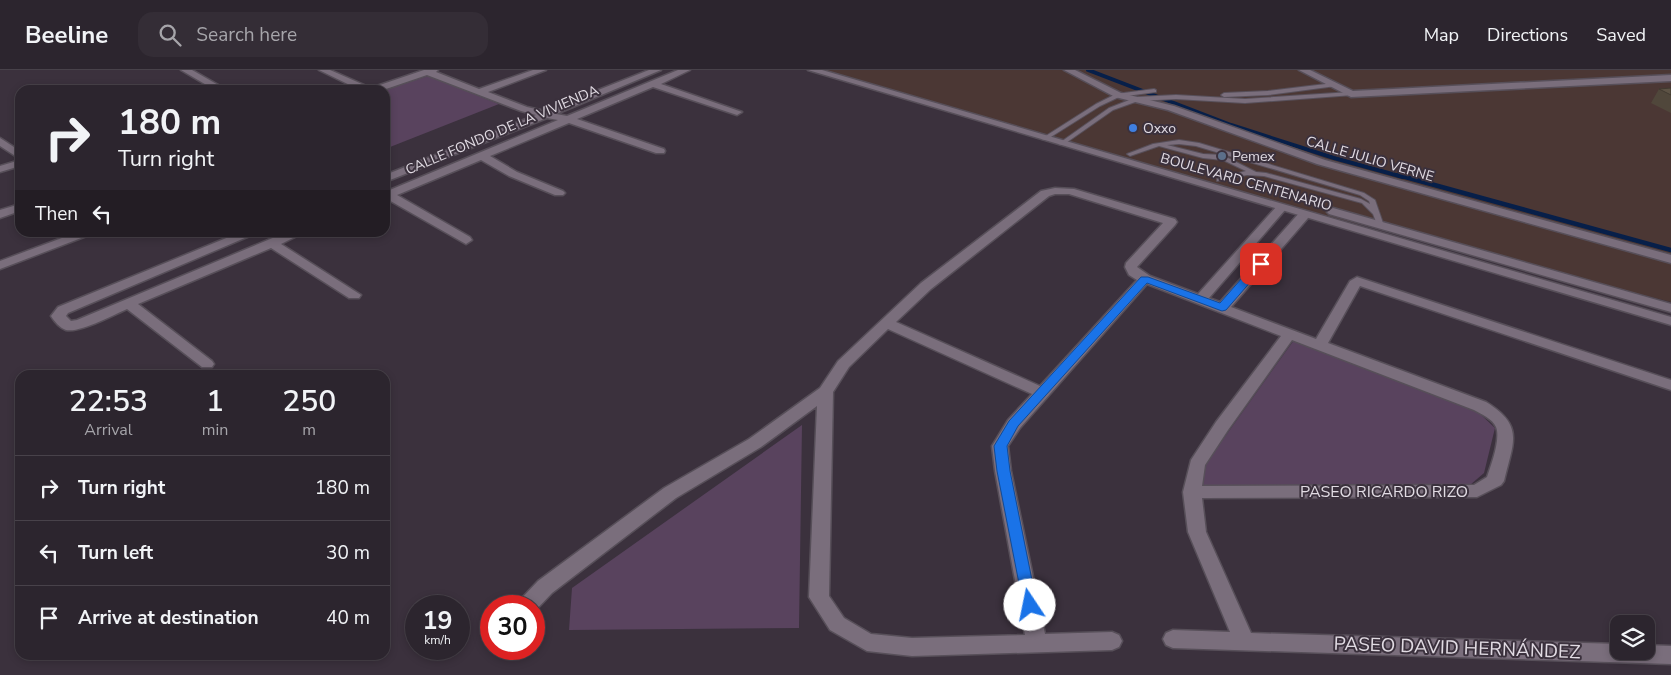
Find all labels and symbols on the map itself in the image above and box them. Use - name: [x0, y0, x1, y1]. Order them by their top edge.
- street label: CALLE FONDO DE LA VIVIENDA: [402, 81, 602, 179]
- place label: Oxxo: [1143, 119, 1176, 138]
- marker: Oxxo: [1127, 122, 1139, 134]
- street label: CALLE JULIO VERNE: [1304, 132, 1436, 186]
- place label: Pemex: [1232, 147, 1275, 166]
- street label: BOULEVARD CENTENARIO: [1158, 148, 1334, 216]
- marker: Pemex: [1216, 150, 1228, 162]
- pin: [1240, 243, 1282, 285]
- street label: PASEO RICARDO RIZO: [1300, 481, 1468, 503]
- position arrow: [1003, 578, 1055, 630]
- speed limit sign: 30: [480, 595, 545, 660]
- street label: PASEO DAVID HERNÁNDEZ: [1333, 631, 1581, 665]

